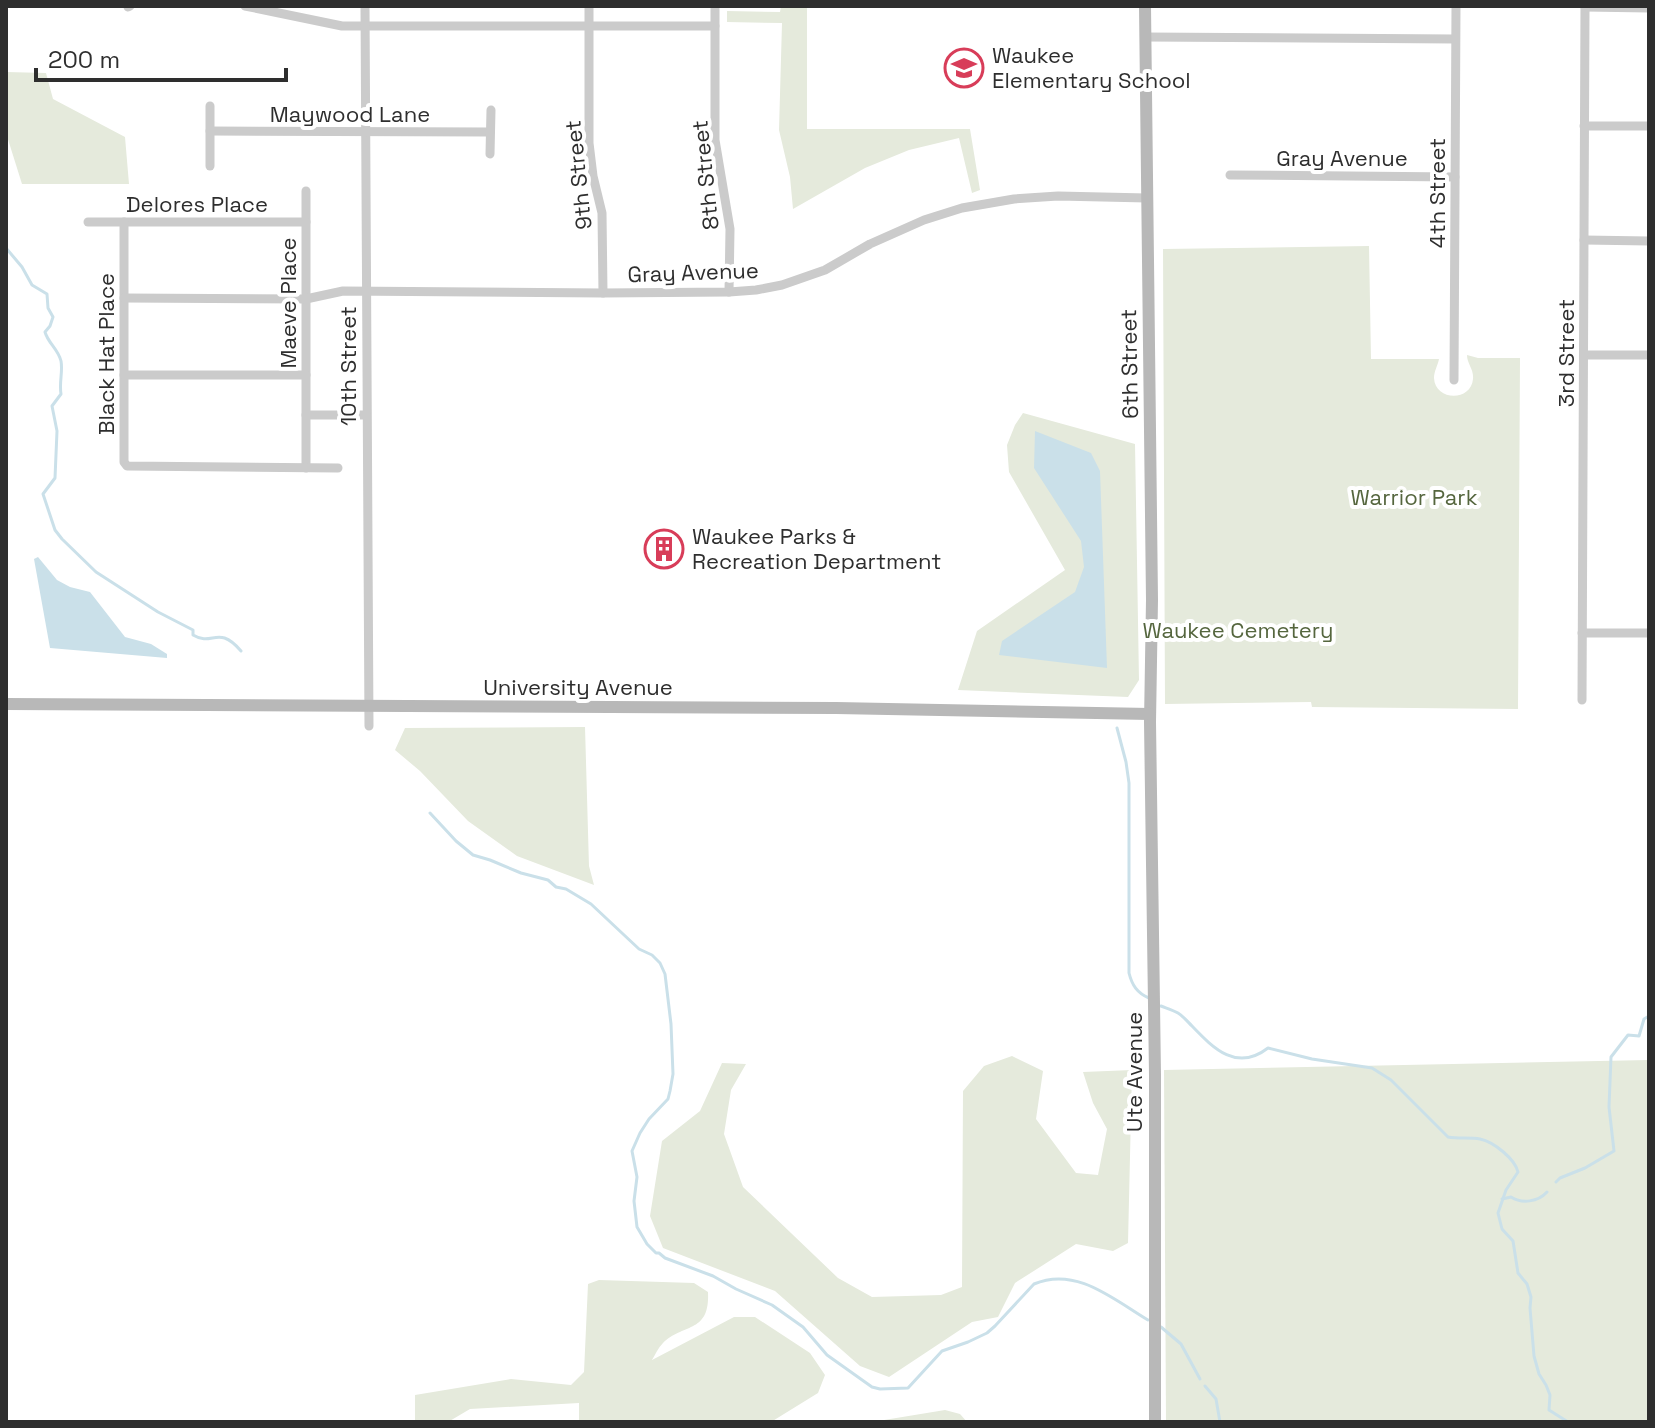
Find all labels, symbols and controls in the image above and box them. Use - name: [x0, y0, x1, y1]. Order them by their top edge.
- scale bar: [36, 32, 286, 82]
- place label: Waukee Elementary School: [992, 41, 1191, 94]
- text: 200 m: [48, 44, 120, 75]
- school or university icon: Waukee Elementary School: [943, 47, 985, 89]
- street label: Maywood Lane: [270, 100, 430, 128]
- street label: 9th Street: [558, 119, 598, 231]
- street label: 8th Street: [685, 119, 725, 231]
- street label: 4th Street: [1423, 138, 1451, 248]
- street label: Gray Avenue: [1276, 144, 1408, 172]
- street label: Delores Place: [126, 190, 268, 218]
- street label: Maeve Place: [274, 237, 302, 369]
- street label: Gray Avenue: [627, 256, 759, 288]
- street label: Black Hat Place: [92, 273, 120, 435]
- street label: 3rd Street: [1552, 299, 1580, 407]
- street label: 10th Street: [334, 306, 362, 426]
- street label: 6th Street: [1114, 309, 1144, 419]
- park label: Warrior Park: [1351, 483, 1478, 511]
- place label: Waukee Parks & Recreation Department: [692, 522, 941, 575]
- building icon: Waukee Parks & Recreation Department: [643, 528, 685, 570]
- park label: Waukee Cemetery: [1143, 616, 1334, 644]
- street label: University Avenue: [483, 673, 673, 701]
- street label: Ute Avenue: [1120, 1012, 1148, 1132]

